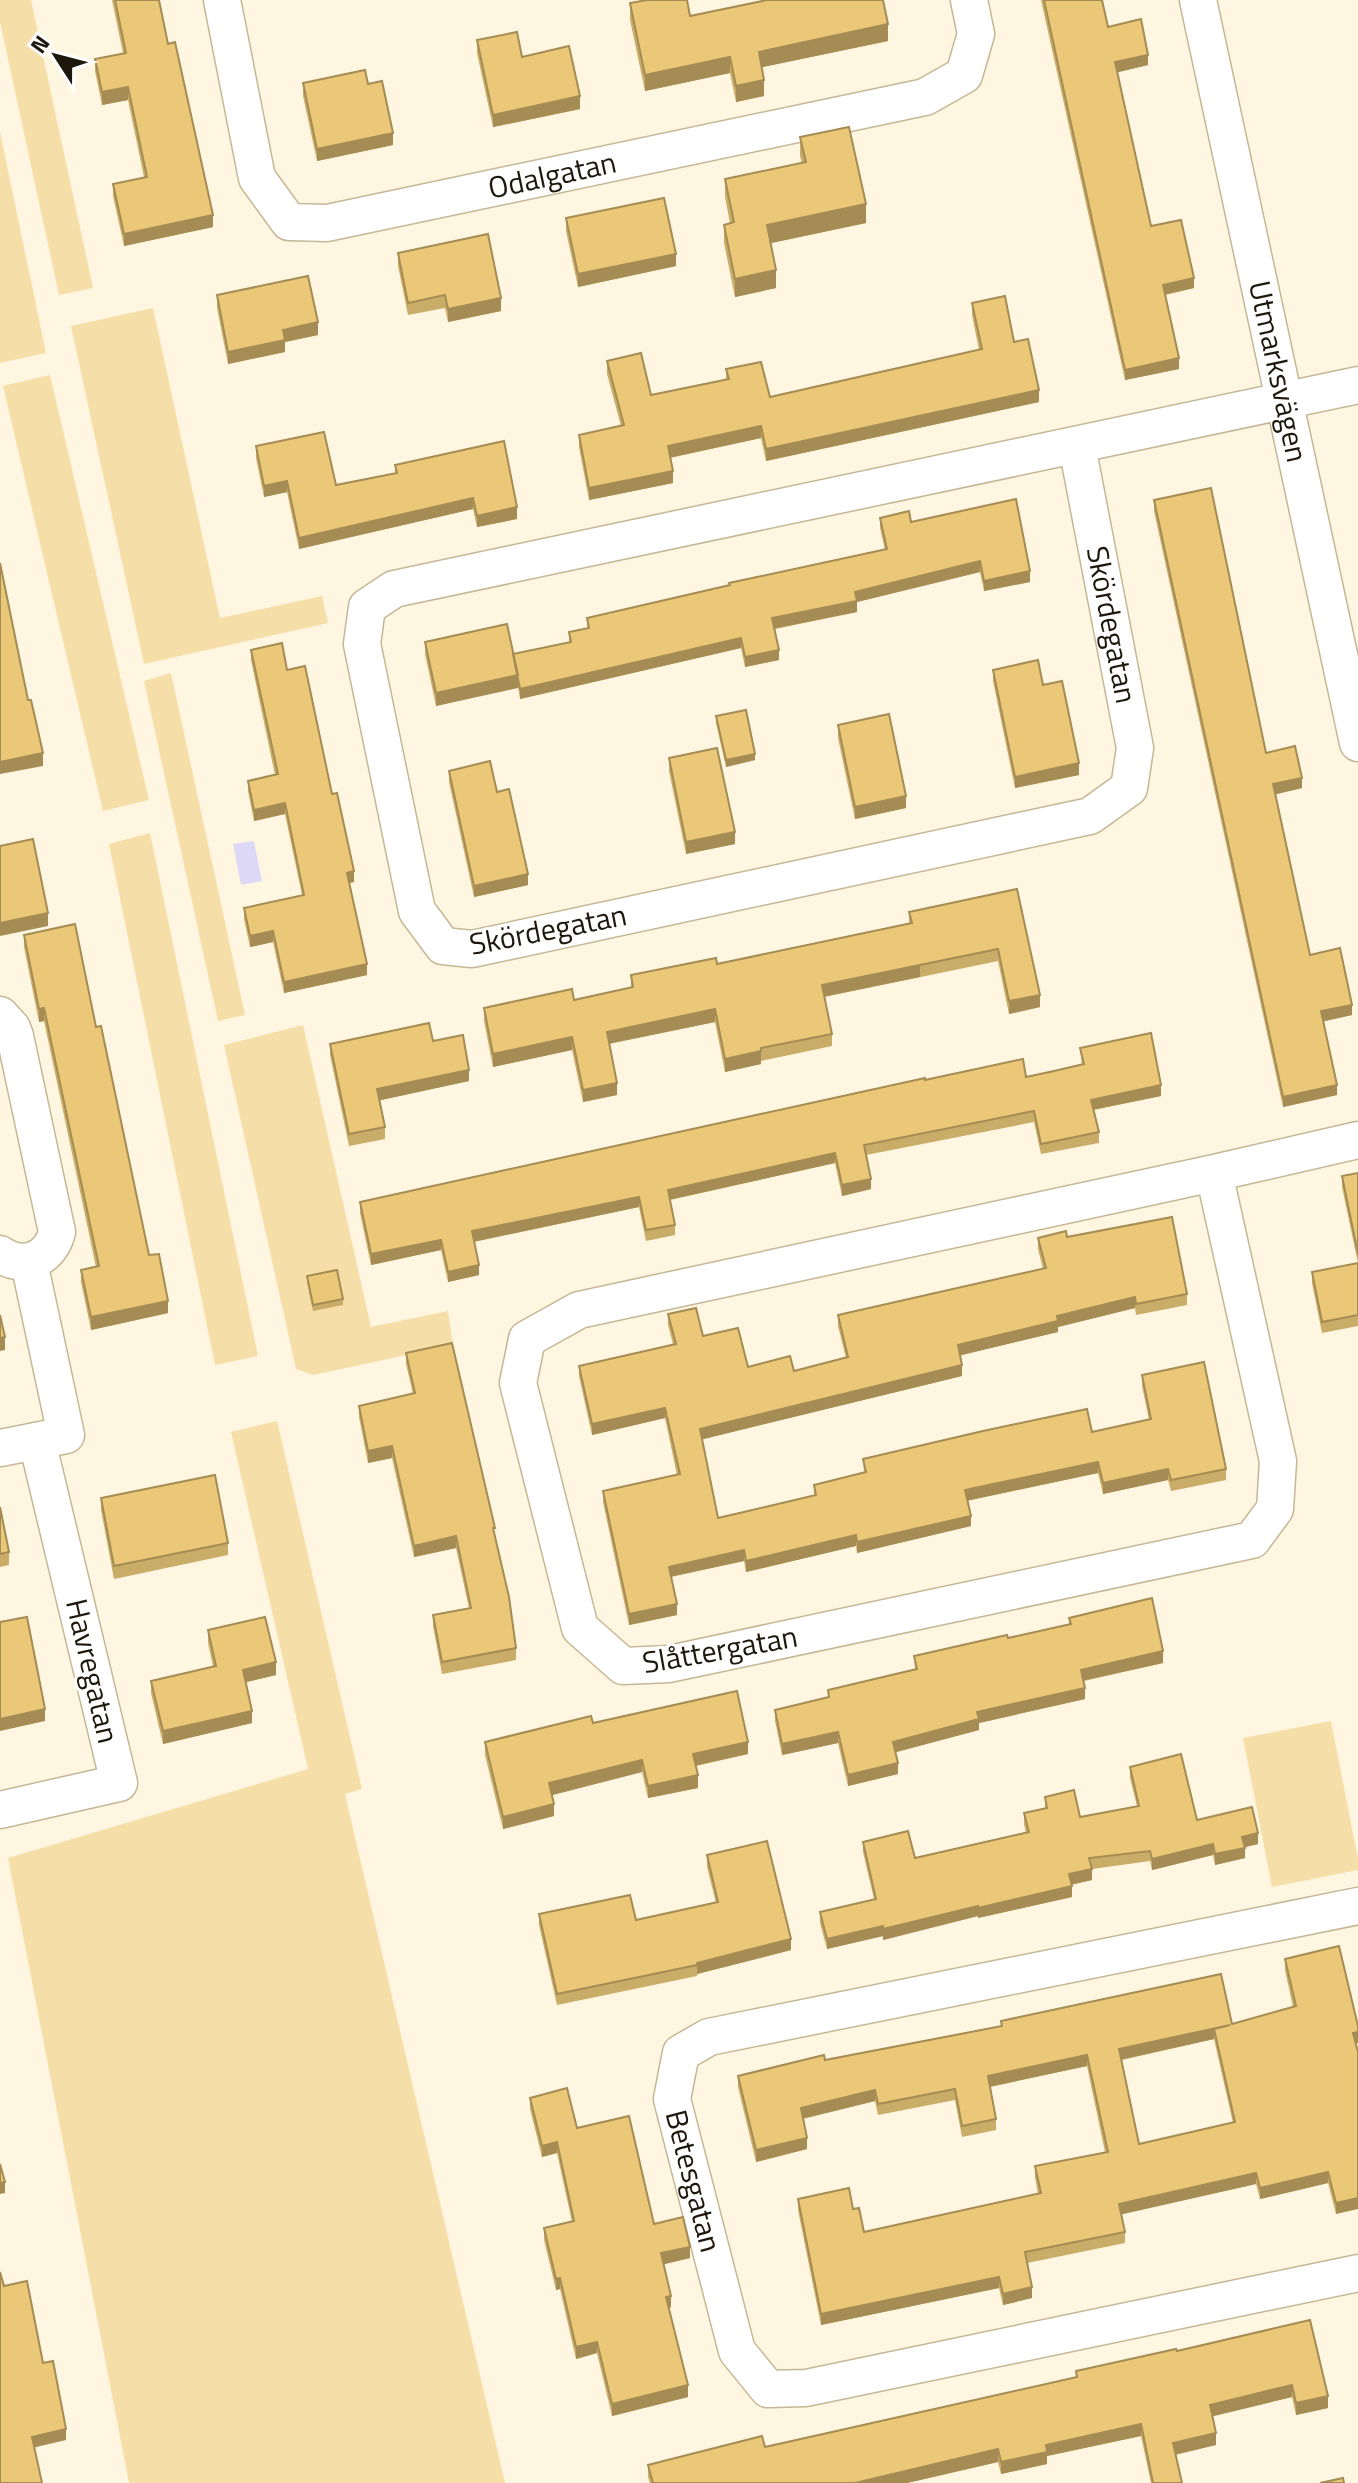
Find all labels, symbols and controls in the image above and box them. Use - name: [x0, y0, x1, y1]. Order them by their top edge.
- north arrow: [16, 16, 96, 96]
- text: N: [22, 28, 58, 60]
- street label: Odalgatan: [484, 139, 620, 210]
- street label: Utmarksvägen: [1237, 276, 1321, 466]
- street label: Skördegatan: [1075, 542, 1150, 707]
- street label: Skördegatan: [465, 891, 630, 967]
- street label: Havregatan: [54, 1594, 132, 1748]
- street label: Slåttergatan: [639, 1613, 801, 1685]
- street label: Betesgatan: [654, 2105, 735, 2257]

